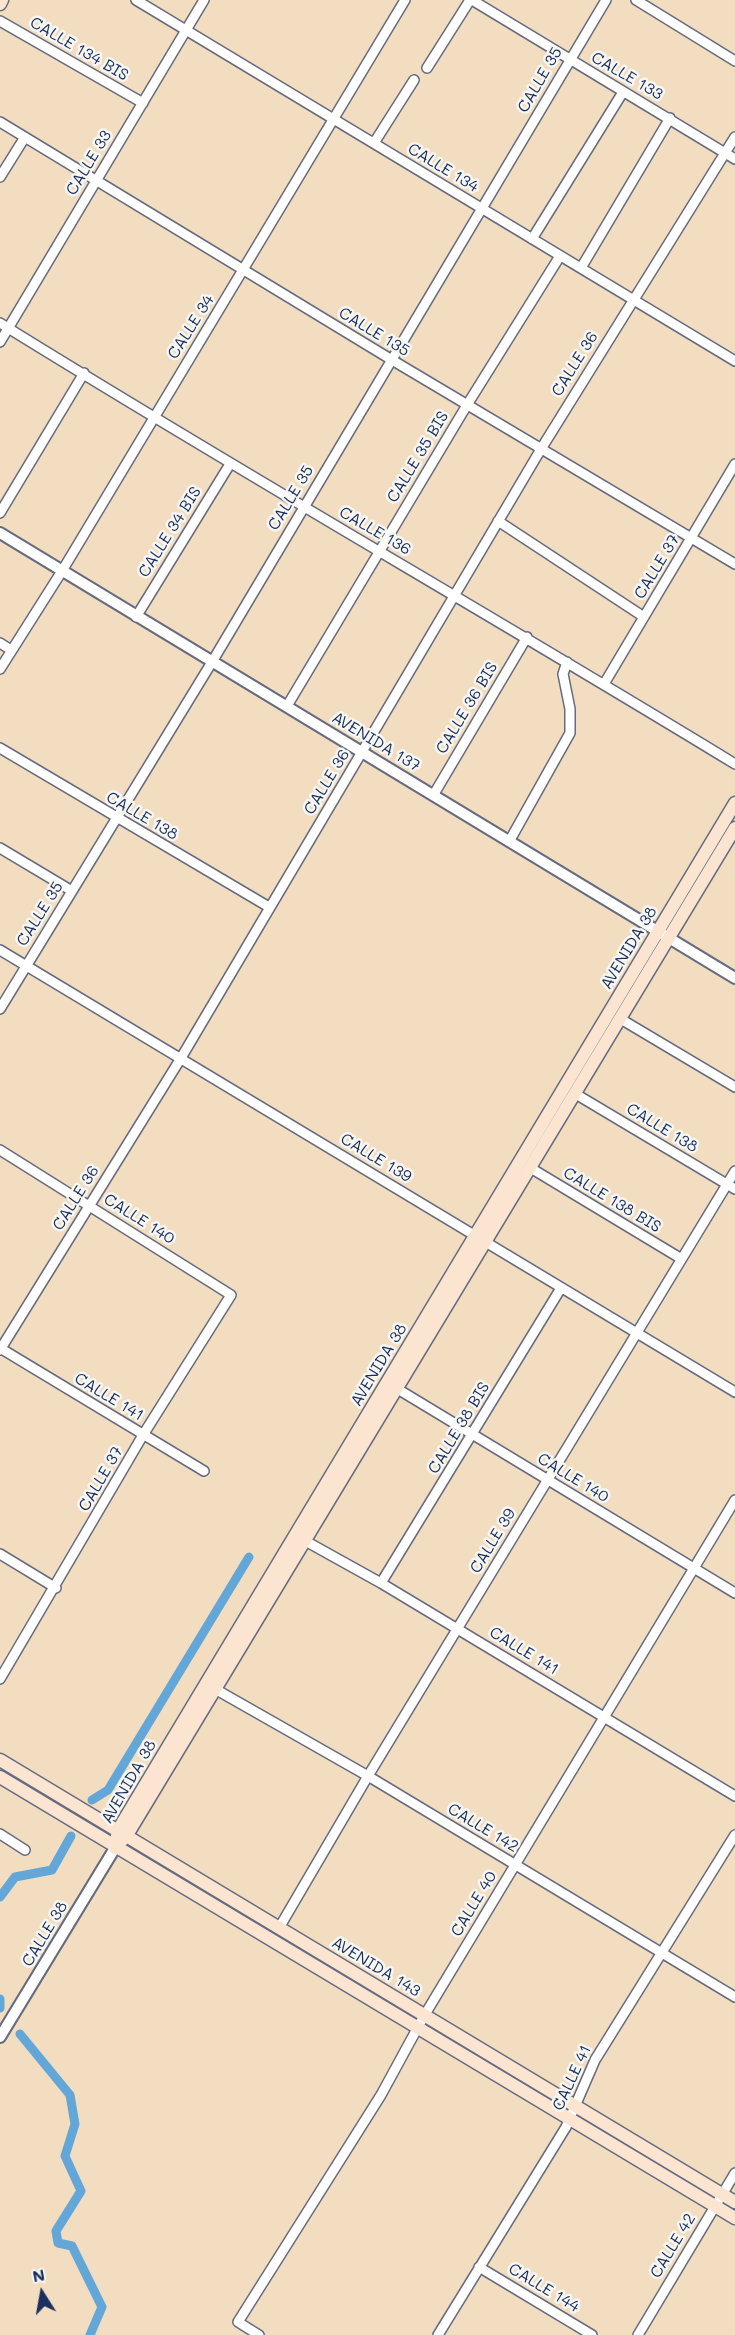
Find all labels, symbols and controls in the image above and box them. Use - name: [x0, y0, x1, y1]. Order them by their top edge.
- street label: CALLE 134 BIS: [26, 13, 132, 85]
- street label: CALLE 35: [514, 44, 566, 116]
- street label: CALLE 133: [588, 48, 666, 104]
- street label: CALLE 33: [62, 127, 116, 199]
- street label: CALLE 134: [404, 139, 482, 197]
- street label: CALLE 34: [164, 291, 218, 363]
- street label: CALLE 135: [335, 303, 413, 361]
- street label: CALLE 36: [548, 328, 602, 400]
- street label: CALLE 35 BIS: [383, 408, 453, 506]
- street label: CALLE 35: [264, 462, 318, 534]
- street label: CALLE 34 BIS: [134, 483, 206, 581]
- street label: CALLE 136: [336, 503, 414, 559]
- street label: CALLE 37: [630, 531, 684, 603]
- street label: CALLE 36 BIS: [432, 659, 502, 757]
- street label: AVENIDA 137: [328, 708, 424, 776]
- street label: CALLE 36: [300, 746, 354, 818]
- street label: CALLE 138: [103, 788, 181, 844]
- street label: CALLE 35: [13, 878, 67, 950]
- street label: AVENIDA 38: [597, 903, 661, 993]
- street label: CALLE 138: [623, 1099, 701, 1157]
- street label: CALLE 139: [337, 1129, 415, 1187]
- street label: CALLE 36: [49, 1162, 103, 1234]
- street label: CALLE 138 BIS: [560, 1163, 664, 1237]
- street label: CALLE 140: [100, 1190, 178, 1248]
- street label: AVENIDA 38: [347, 1320, 411, 1410]
- street label: CALLE 141: [71, 1369, 147, 1425]
- street label: CALLE 38 BIS: [424, 1379, 494, 1477]
- street label: CALLE 37: [75, 1443, 127, 1515]
- street label: CALLE 140: [534, 1449, 612, 1507]
- street label: CALLE 39: [466, 1505, 520, 1577]
- street label: CALLE 141: [486, 1623, 562, 1679]
- street label: AVENIDA 38: [97, 1737, 161, 1827]
- street label: CALLE 142: [444, 1799, 522, 1857]
- street label: CALLE 40: [447, 1868, 501, 1940]
- street label: CALLE 38: [18, 1898, 72, 1970]
- street label: AVENIDA 143: [328, 1933, 424, 2001]
- street label: CALLE 41: [548, 2042, 596, 2114]
- street label: CALLE 42: [646, 2210, 700, 2282]
- street label: CALLE 144: [505, 2259, 583, 2317]
- north arrow: [12, 2263, 72, 2323]
- text: N: [31, 2263, 46, 2286]

